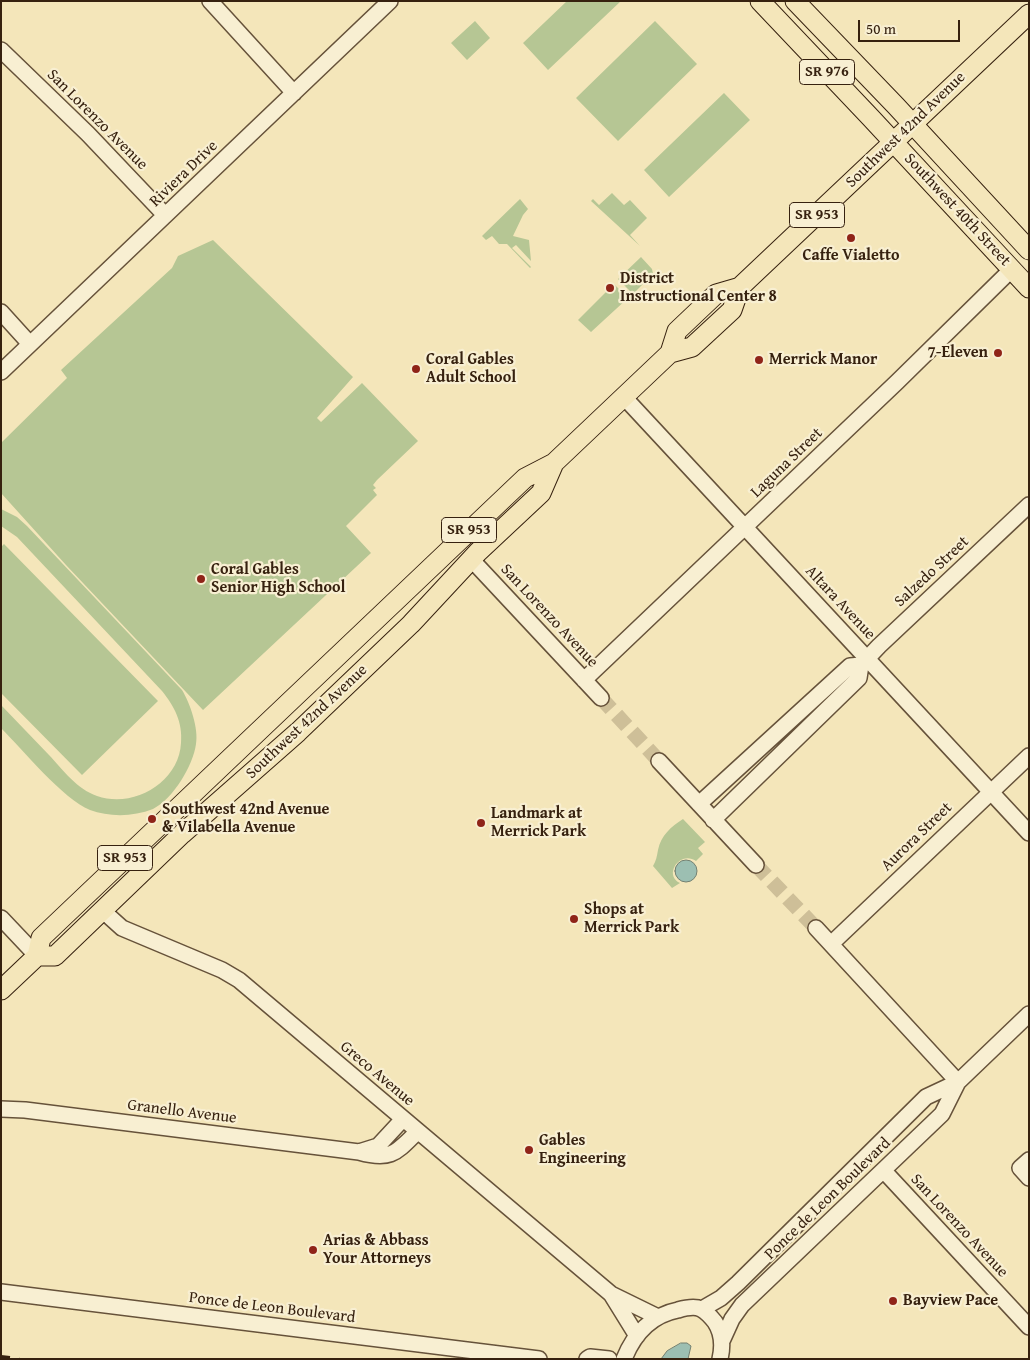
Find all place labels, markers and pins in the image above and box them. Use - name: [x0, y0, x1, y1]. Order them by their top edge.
- marker: Caffe Vialetto: [845, 232, 857, 244]
- place label: Caffe Vialetto: [802, 246, 900, 266]
- place label: District Instructional Center 8: [620, 269, 777, 307]
- marker: District Instructional Center 8: [604, 282, 616, 294]
- place label: 7-Eleven: [927, 343, 988, 363]
- marker: 7-Eleven: [992, 347, 1004, 359]
- place label: Coral Gables Adult School: [426, 350, 516, 388]
- place label: Merrick Manor: [769, 350, 877, 370]
- marker: Merrick Manor: [753, 354, 765, 366]
- marker: Coral Gables Adult School: [410, 363, 422, 375]
- place label: Coral Gables Senior High School: [211, 560, 346, 598]
- marker: Coral Gables Senior High School: [195, 573, 207, 585]
- place label: Southwest 42nd Avenue & Vilabella Avenue: [162, 800, 329, 838]
- place label: Landmark at Merrick Park: [491, 804, 586, 842]
- marker: Southwest 42nd Avenue & Vilabella Avenue: [146, 813, 158, 825]
- marker: Landmark at Merrick Park: [475, 817, 487, 829]
- place label: Shops at Merrick Park: [584, 900, 679, 938]
- marker: Shops at Merrick Park: [568, 913, 580, 925]
- place label: Gables Engineering: [539, 1131, 626, 1169]
- marker: Gables Engineering: [523, 1144, 535, 1156]
- place label: Arias & Abbass Your Attorneys: [323, 1231, 431, 1269]
- marker: Arias & Abbass Your Attorneys: [307, 1244, 319, 1256]
- place label: Bayview Pace: [903, 1291, 998, 1311]
- marker: Bayview Pace: [887, 1295, 899, 1307]

